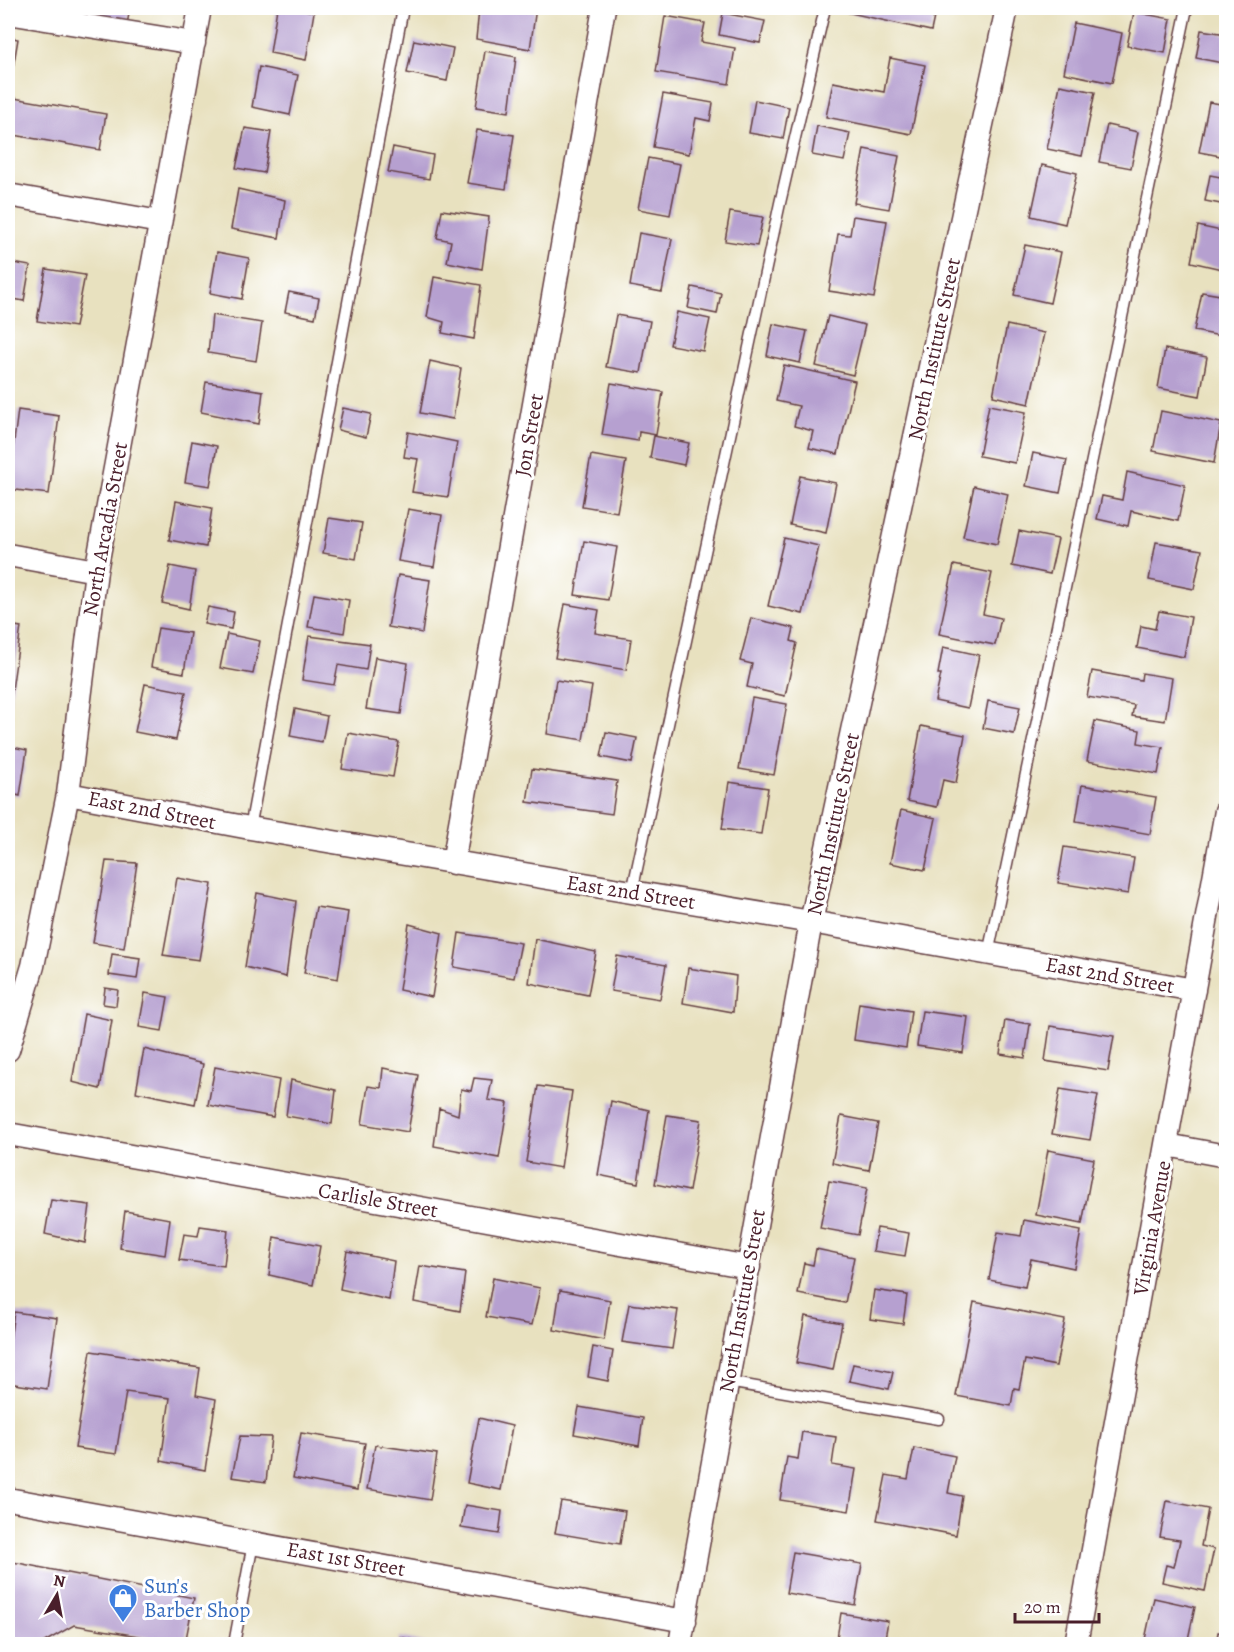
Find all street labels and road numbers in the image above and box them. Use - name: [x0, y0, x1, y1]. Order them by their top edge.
- street label: North Institute Street: [901, 255, 967, 443]
- street label: Jon Street: [508, 391, 550, 479]
- street label: North Arcadia Street: [76, 440, 134, 618]
- street label: North Institute Street: [800, 730, 866, 918]
- street label: East 2nd Street: [86, 784, 218, 836]
- street label: East 2nd Street: [565, 868, 697, 916]
- street label: East 2nd Street: [1044, 950, 1176, 1000]
- street label: Virginia Avenue: [1126, 1158, 1178, 1299]
- street label: Carlisle Street: [316, 1176, 440, 1224]
- street label: North Institute Street: [712, 1207, 772, 1395]
- street label: East 1st Street: [285, 1535, 407, 1583]

